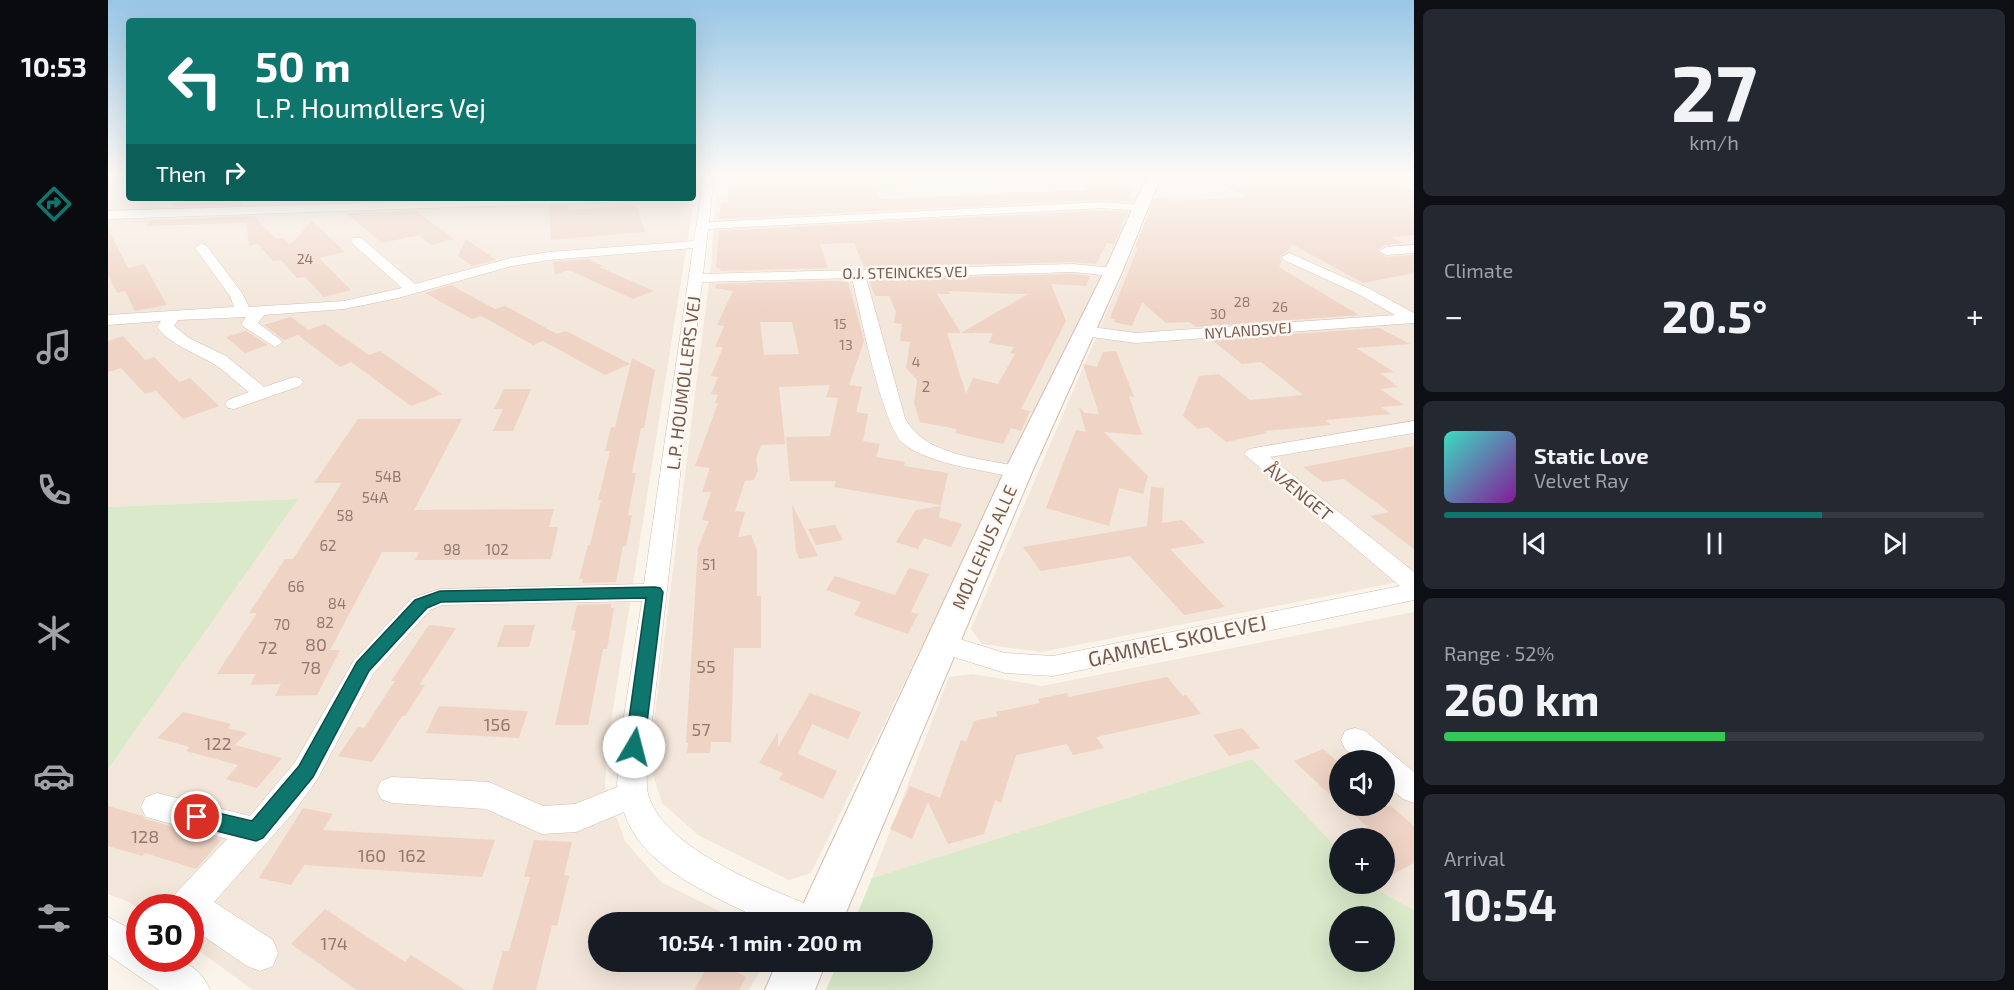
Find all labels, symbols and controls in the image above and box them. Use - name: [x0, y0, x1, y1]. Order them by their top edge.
- text: 50 m: [255, 40, 351, 90]
- icon: left: [156, 42, 234, 120]
- text: 27: [1671, 44, 1757, 138]
- text: 10:53: [21, 50, 87, 82]
- text: L.P. Houmøllers Vej: [255, 91, 486, 123]
- text: km/h: [1689, 130, 1739, 154]
- icon: right: [218, 156, 251, 189]
- text: Then: [156, 160, 206, 186]
- icon: directions: [33, 183, 75, 225]
- house number: 24: [297, 250, 313, 267]
- text: Climate: [1444, 258, 1513, 282]
- street label: O.J. STEINCKES VEJ: [842, 262, 968, 282]
- text: 20.5°: [1662, 288, 1767, 342]
- house number: 28: [1234, 293, 1250, 310]
- street label: L.P. HOUMØLLERS VEJ: [661, 295, 705, 471]
- text: −: [1444, 295, 1463, 335]
- text: +: [1966, 295, 1984, 335]
- house number: 26: [1272, 298, 1288, 315]
- house number: 30: [1210, 305, 1226, 322]
- house number: 15: [833, 315, 847, 332]
- street label: NYLANDSVEJ: [1204, 318, 1292, 342]
- icon: music: [33, 326, 75, 368]
- house number: 13: [839, 336, 853, 353]
- house number: 4: [912, 353, 920, 370]
- house number: 2: [922, 377, 930, 395]
- text: Static Love: [1534, 442, 1649, 468]
- street label: ÅVÆNGET: [1261, 457, 1338, 525]
- house number: 54B: [375, 467, 401, 485]
- text: Velvet Ray: [1534, 468, 1629, 492]
- icon: phone: [33, 469, 75, 511]
- street label: MØLLEHUS ALLE: [947, 481, 1021, 613]
- house number: 54A: [362, 488, 389, 506]
- house number: 58: [336, 506, 354, 524]
- icon: previous: [1518, 527, 1551, 560]
- icon: pause: [1698, 527, 1731, 560]
- icon: next: [1878, 527, 1911, 560]
- house number: 62: [319, 536, 337, 554]
- house number: 98: [443, 540, 461, 558]
- house number: 102: [485, 540, 509, 558]
- house number: 51: [702, 555, 716, 573]
- house number: 66: [287, 577, 305, 595]
- house number: 84: [328, 594, 346, 612]
- street label: GAMMEL SKOLEVEJ: [1085, 609, 1269, 671]
- icon: climate: [33, 612, 75, 654]
- house number: 82: [316, 613, 334, 631]
- house number: 70: [274, 615, 290, 633]
- house number: 80: [305, 633, 327, 655]
- house number: 72: [258, 636, 278, 658]
- text: Range · 52%: [1444, 641, 1554, 665]
- house number: 55: [696, 655, 716, 677]
- house number: 78: [301, 656, 321, 678]
- text: 260 km: [1444, 671, 1600, 725]
- house number: 156: [483, 713, 511, 735]
- position arrow: [602, 715, 666, 779]
- house number: 57: [692, 718, 710, 740]
- house number: 122: [204, 732, 232, 754]
- map controls: [1329, 750, 1395, 972]
- button: sound: [1329, 750, 1395, 816]
- icon: car: [33, 755, 75, 797]
- pin: [171, 791, 222, 842]
- icon: arrive: [180, 800, 213, 833]
- house number: 128: [131, 825, 159, 847]
- button: +: [1329, 828, 1395, 894]
- house number: 160: [358, 844, 386, 866]
- house number: 162: [398, 844, 426, 866]
- text: Arrival: [1444, 846, 1505, 870]
- text: 10:54: [1444, 876, 1557, 930]
- speed limit sign: 30: [126, 894, 204, 972]
- icon: filters: [33, 897, 75, 939]
- button: −: [1329, 906, 1395, 972]
- text: 10:54 · 1 min · 200 m: [659, 929, 862, 955]
- house number: 174: [320, 932, 348, 954]

